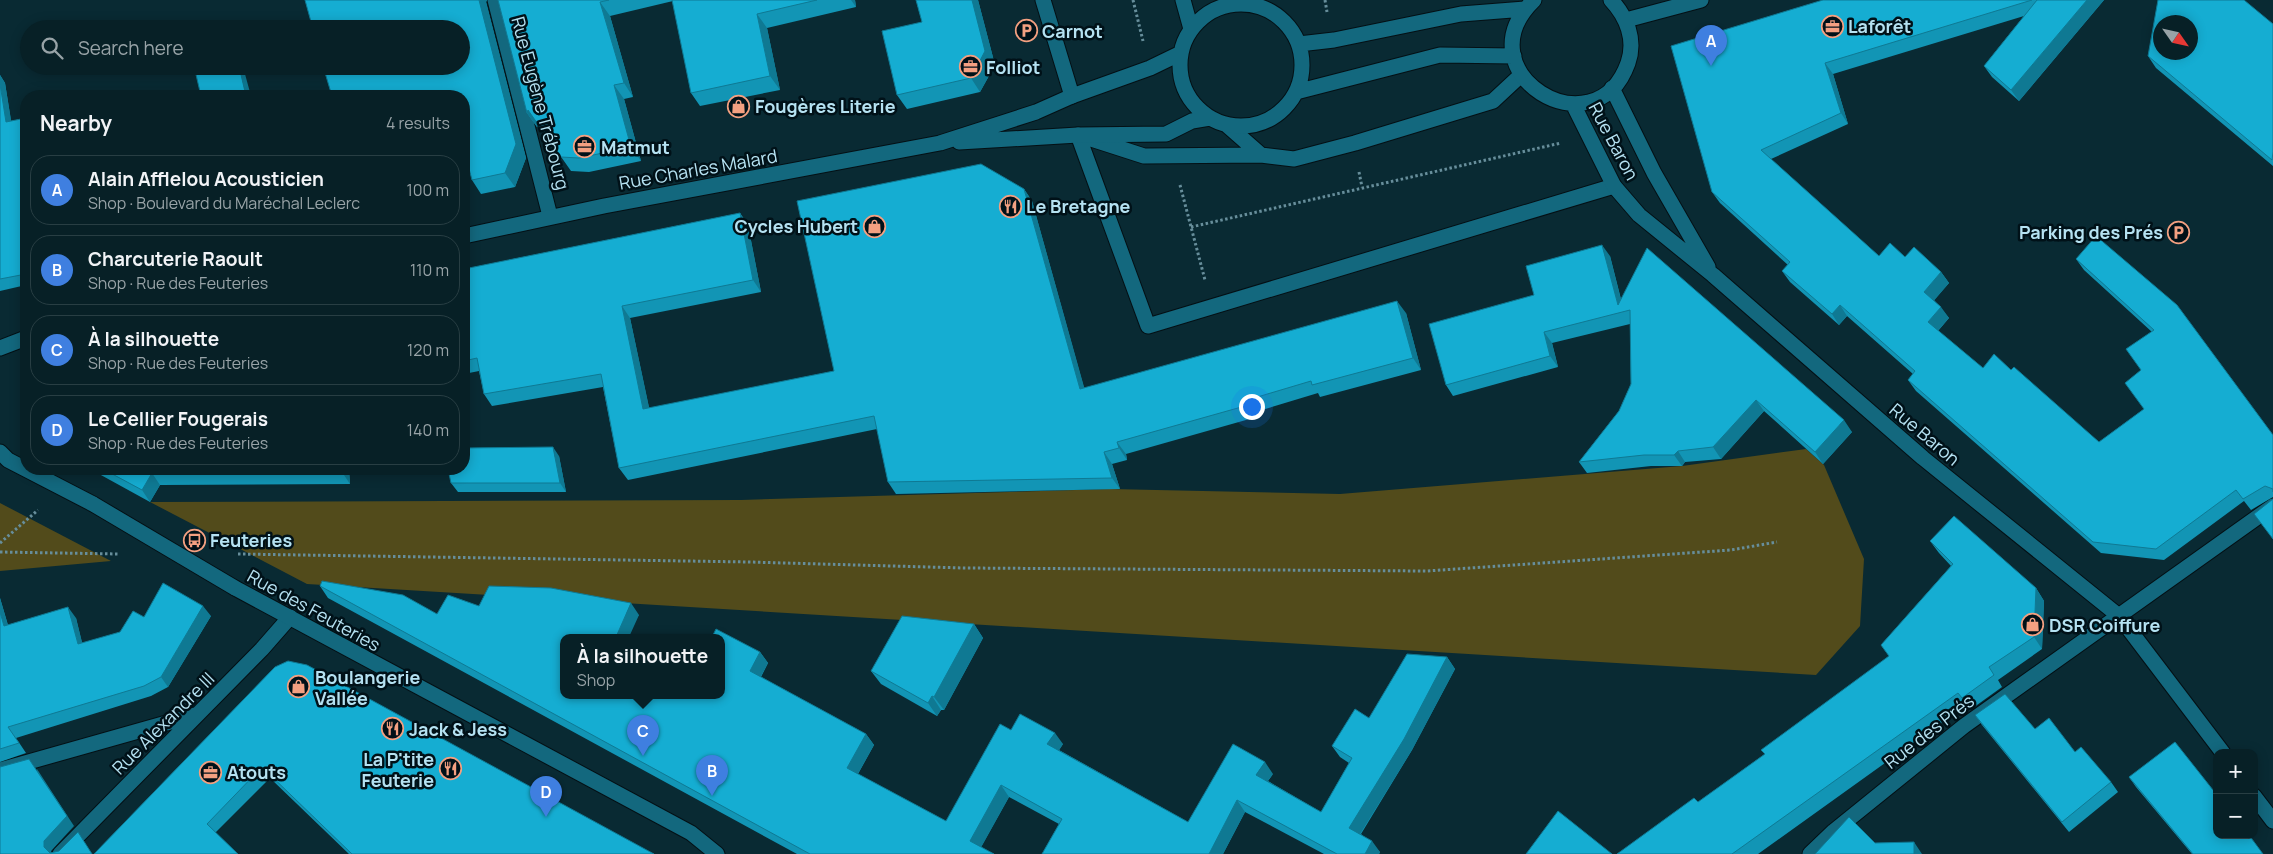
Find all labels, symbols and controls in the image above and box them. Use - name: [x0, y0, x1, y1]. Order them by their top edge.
- street label: Rue Eugène Trébourg: [506, 14, 576, 192]
- office icon: Laforêt: [1820, 14, 1844, 38]
- place label: Laforêt: [1848, 14, 1911, 38]
- north arrow: [2153, 15, 2198, 60]
- parking icon: Carnot: [1014, 19, 1038, 43]
- place label: Carnot: [1042, 19, 1103, 43]
- search box: [20, 20, 470, 75]
- pin: A: [1695, 25, 1727, 66]
- icon: search: [38, 34, 66, 62]
- text: Search here: [78, 35, 184, 61]
- office icon: Folliot: [958, 55, 982, 79]
- place label: Folliot: [986, 55, 1040, 79]
- shop icon: Fougères Literie: [727, 94, 751, 118]
- place label: Fougères Literie: [755, 94, 896, 118]
- street label: Rue Baron: [1583, 98, 1645, 184]
- text: Nearby: [40, 109, 112, 137]
- text: 4 results: [386, 112, 450, 134]
- office icon: Matmut: [573, 135, 597, 159]
- place label: Matmut: [601, 135, 670, 159]
- street label: Rue Charles Malard: [617, 143, 779, 195]
- text: Alain Afflelou Acousticien: [88, 166, 324, 192]
- text: A: [52, 179, 62, 201]
- text: 100 m: [406, 179, 449, 201]
- text: Shop · Boulevard du Maréchal Leclerc: [88, 192, 360, 214]
- restaurant icon: Le Bretagne: [998, 194, 1022, 218]
- place label: Le Bretagne: [1026, 194, 1131, 218]
- place label: Cycles Hubert: [735, 214, 858, 238]
- shop icon: Cycles Hubert: [862, 214, 886, 238]
- place label: Parking des Prés: [2019, 220, 2163, 244]
- parking icon: Parking des Prés: [2167, 220, 2191, 244]
- text: Charcuterie Raoult: [88, 246, 263, 272]
- text: B: [52, 259, 62, 281]
- text: 110 m: [410, 259, 449, 281]
- text: Shop · Rue des Feuteries: [88, 272, 268, 294]
- text: À la silhouette: [88, 326, 219, 352]
- text: C: [51, 339, 63, 361]
- text: 120 m: [407, 339, 449, 361]
- text: Shop · Rue des Feuteries: [88, 352, 268, 374]
- your location: [1239, 394, 1265, 420]
- street label: Rue Baron: [1885, 398, 1965, 470]
- text: Le Cellier Fougerais: [88, 406, 268, 432]
- text: D: [51, 419, 63, 441]
- text: 140 m: [407, 419, 449, 441]
- text: Shop · Rue des Feuteries: [88, 432, 268, 454]
- bus stop icon: Feuteries: [182, 528, 206, 552]
- place label: Feuteries: [210, 528, 292, 552]
- street label: Rue des Feuteries: [243, 564, 385, 656]
- shop icon: DSR Coiffure: [2021, 613, 2045, 637]
- place label: DSR Coiffure: [2049, 613, 2161, 637]
- popup: [560, 634, 725, 699]
- text: À la silhouette: [577, 643, 708, 669]
- place label: Boulangerie Vallée: [315, 665, 421, 710]
- street label: Rue Alexandre III: [107, 667, 219, 779]
- text: Shop: [577, 669, 615, 691]
- shop icon: Boulangerie Vallée: [287, 675, 311, 699]
- street label: Rue des Prés: [1879, 688, 1979, 774]
- pin: C: [627, 715, 659, 756]
- restaurant icon: Jack & Jess: [381, 717, 405, 741]
- place label: Jack & Jess: [409, 717, 507, 741]
- place label: La P'tite Feuterie: [362, 747, 434, 792]
- map controls: [2213, 749, 2258, 839]
- button: +: [2213, 749, 2258, 794]
- pin: B: [696, 755, 728, 796]
- restaurant icon: La P'tite Feuterie: [438, 757, 462, 781]
- office icon: Atouts: [199, 760, 223, 784]
- place label: Atouts: [227, 760, 286, 784]
- pin: D: [530, 776, 562, 817]
- button: −: [2213, 794, 2258, 839]

